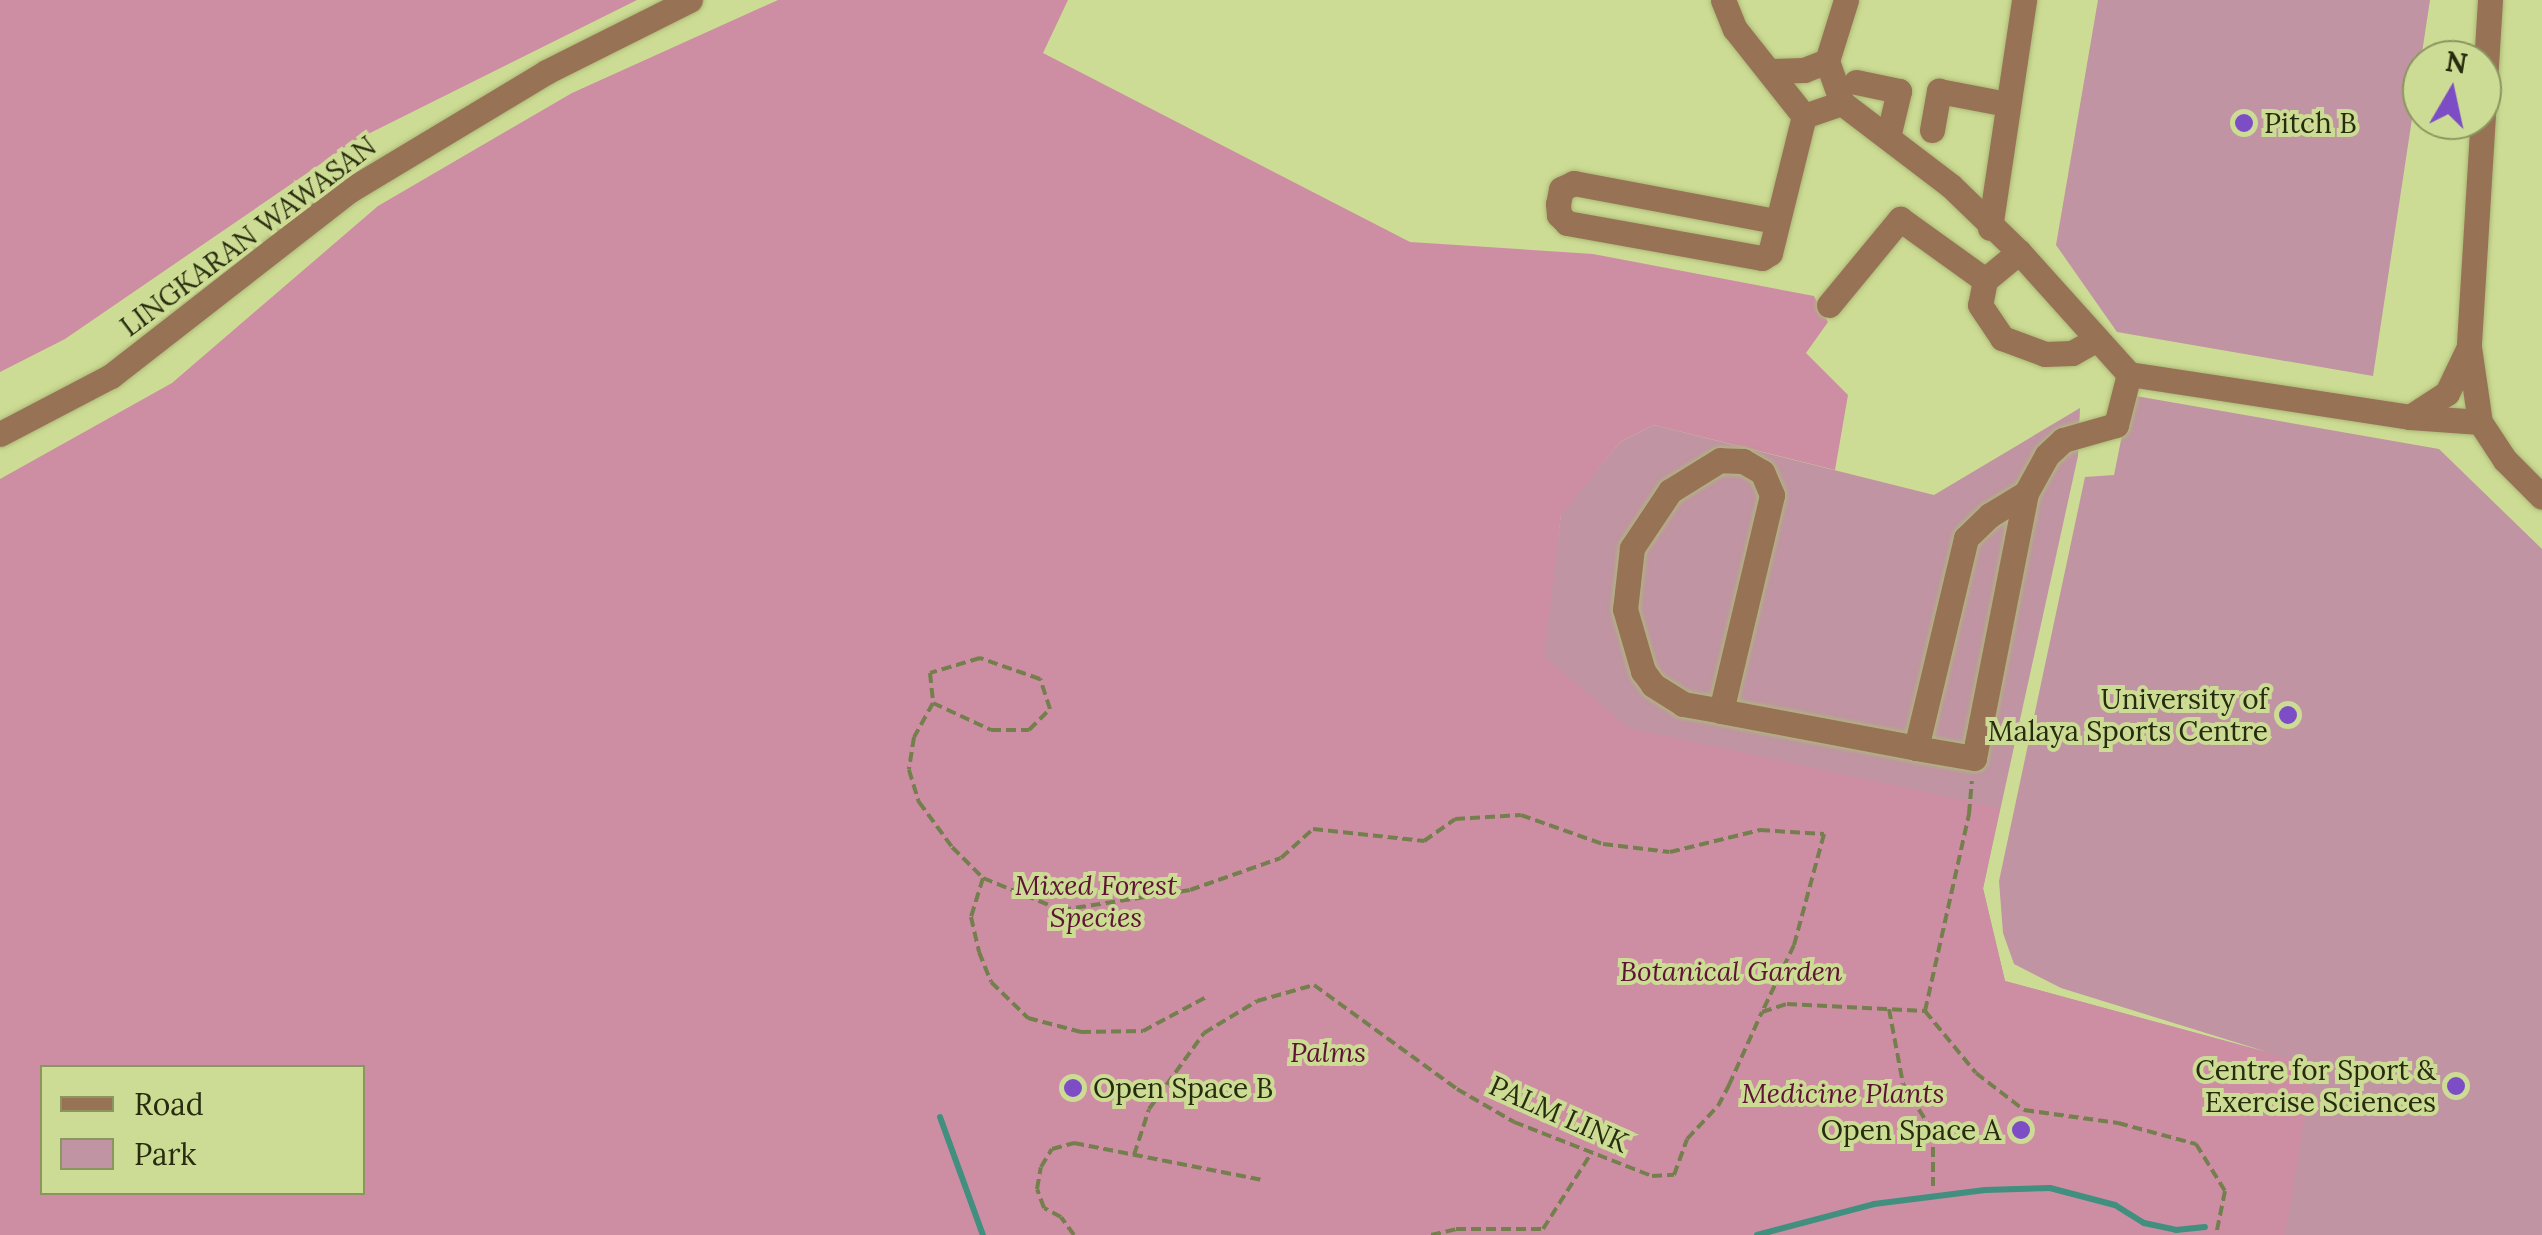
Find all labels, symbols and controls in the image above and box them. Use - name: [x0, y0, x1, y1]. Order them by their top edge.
- north arrow: [2402, 40, 2502, 140]
- text: N: [2443, 43, 2470, 82]
- place label: Pitch B: [2264, 106, 2357, 140]
- marker: Pitch B: [2233, 112, 2255, 134]
- street label: LINGKARAN WAWASAN: [113, 129, 383, 343]
- place label: University of Malaya Sports Centre: [1988, 682, 2268, 748]
- marker: University of Malaya Sports Centre: [2277, 704, 2299, 726]
- park label: Mixed Forest Species: [1015, 868, 1177, 934]
- park label: Botanical Garden: [1620, 954, 1842, 988]
- park label: Palms: [1290, 1035, 1366, 1069]
- place label: Centre for Sport & Exercise Sciences: [2195, 1053, 2436, 1119]
- legend: [40, 1065, 365, 1195]
- street label: PALM LINK: [1484, 1068, 1634, 1160]
- place label: Open Space B: [1093, 1071, 1273, 1105]
- marker: Centre for Sport & Exercise Sciences: [2445, 1075, 2467, 1097]
- park label: Medicine Plants: [1742, 1076, 1944, 1110]
- marker: Open Space B: [1062, 1077, 1084, 1099]
- text: Road: [134, 1085, 204, 1123]
- place label: Open Space A: [1821, 1113, 2001, 1147]
- marker: Open Space A: [2010, 1119, 2032, 1141]
- text: Park: [134, 1135, 196, 1173]

